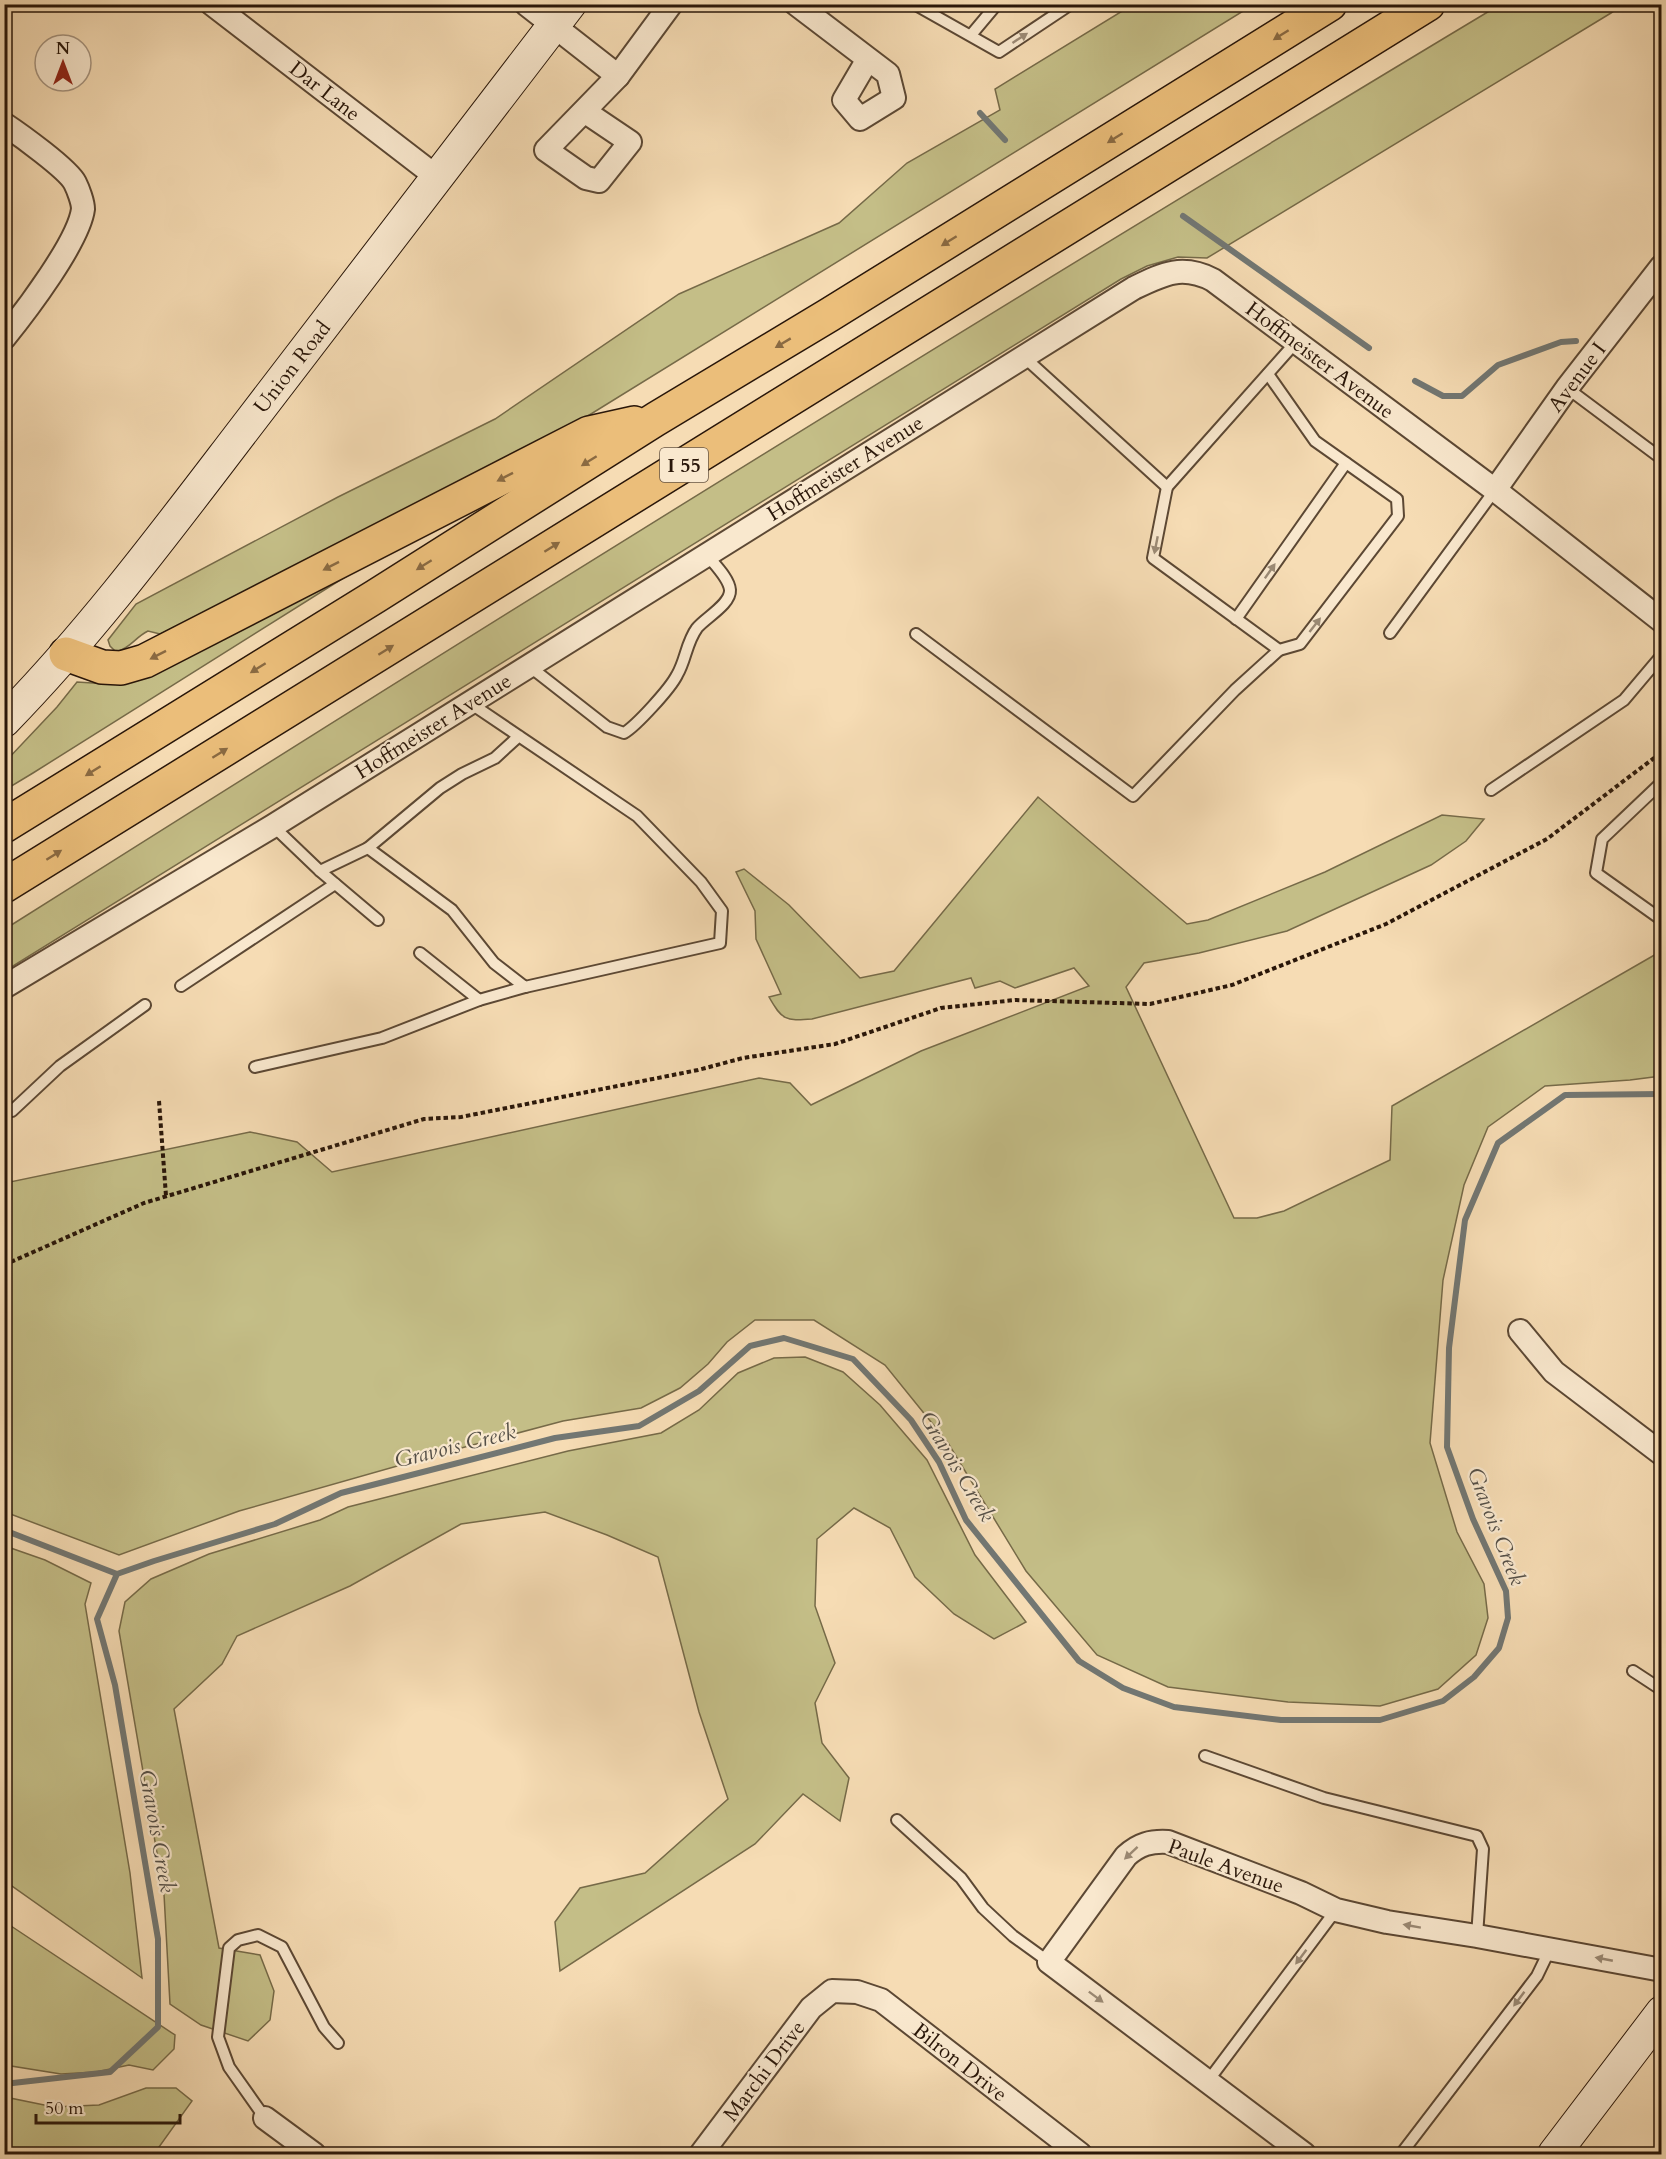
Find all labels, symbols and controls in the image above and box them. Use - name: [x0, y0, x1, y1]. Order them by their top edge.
- one-way arrow: [1273, 30, 1289, 41]
- one-way arrow: [1012, 32, 1028, 43]
- north arrow: [33, 33, 93, 93]
- text: N: [56, 38, 70, 60]
- street label: Dar Lane: [283, 55, 366, 128]
- one-way arrow: [1107, 132, 1123, 143]
- one-way arrow: [941, 235, 957, 246]
- street label: Hoffmeister Avenue: [1239, 295, 1400, 426]
- street label: Union Road: [247, 315, 338, 420]
- street label: Avenue I: [1541, 336, 1613, 418]
- one-way arrow: [774, 338, 791, 348]
- street label: Hoffmeister Avenue: [762, 409, 929, 528]
- road number: I 55: [660, 448, 708, 482]
- one-way arrow: [581, 456, 597, 467]
- one-way arrow: [496, 472, 513, 482]
- one-way arrow: [1151, 535, 1160, 554]
- one-way arrow: [544, 542, 560, 553]
- one-way arrow: [416, 560, 432, 571]
- one-way arrow: [323, 562, 340, 571]
- one-way arrow: [1264, 564, 1276, 580]
- one-way arrow: [1308, 617, 1320, 632]
- one-way arrow: [378, 644, 394, 655]
- one-way arrow: [149, 650, 166, 659]
- one-way arrow: [250, 663, 267, 674]
- street label: Hoffmeister Avenue: [350, 667, 517, 786]
- one-way arrow: [212, 747, 228, 758]
- one-way arrow: [85, 766, 101, 777]
- one-way arrow: [46, 850, 62, 861]
- water label: Gravois Creek: [912, 1406, 1002, 1528]
- water label: Gravois Creek: [391, 1416, 519, 1476]
- water label: Gravois Creek: [1460, 1463, 1532, 1590]
- water label: Gravois Creek: [131, 1767, 183, 1895]
- street label: Paule Avenue: [1164, 1832, 1288, 1901]
- one-way arrow: [1123, 1846, 1138, 1860]
- one-way arrow: [1402, 1921, 1421, 1930]
- one-way arrow: [1295, 1949, 1307, 1965]
- one-way arrow: [1595, 1954, 1614, 1963]
- one-way arrow: [1087, 1991, 1103, 2003]
- one-way arrow: [1513, 1991, 1526, 2007]
- street label: Marchi Drive: [717, 2015, 812, 2128]
- street label: Bilron Drive: [906, 2016, 1013, 2109]
- scale bar: [36, 2087, 180, 2125]
- text: 50 m: [45, 2096, 84, 2121]

